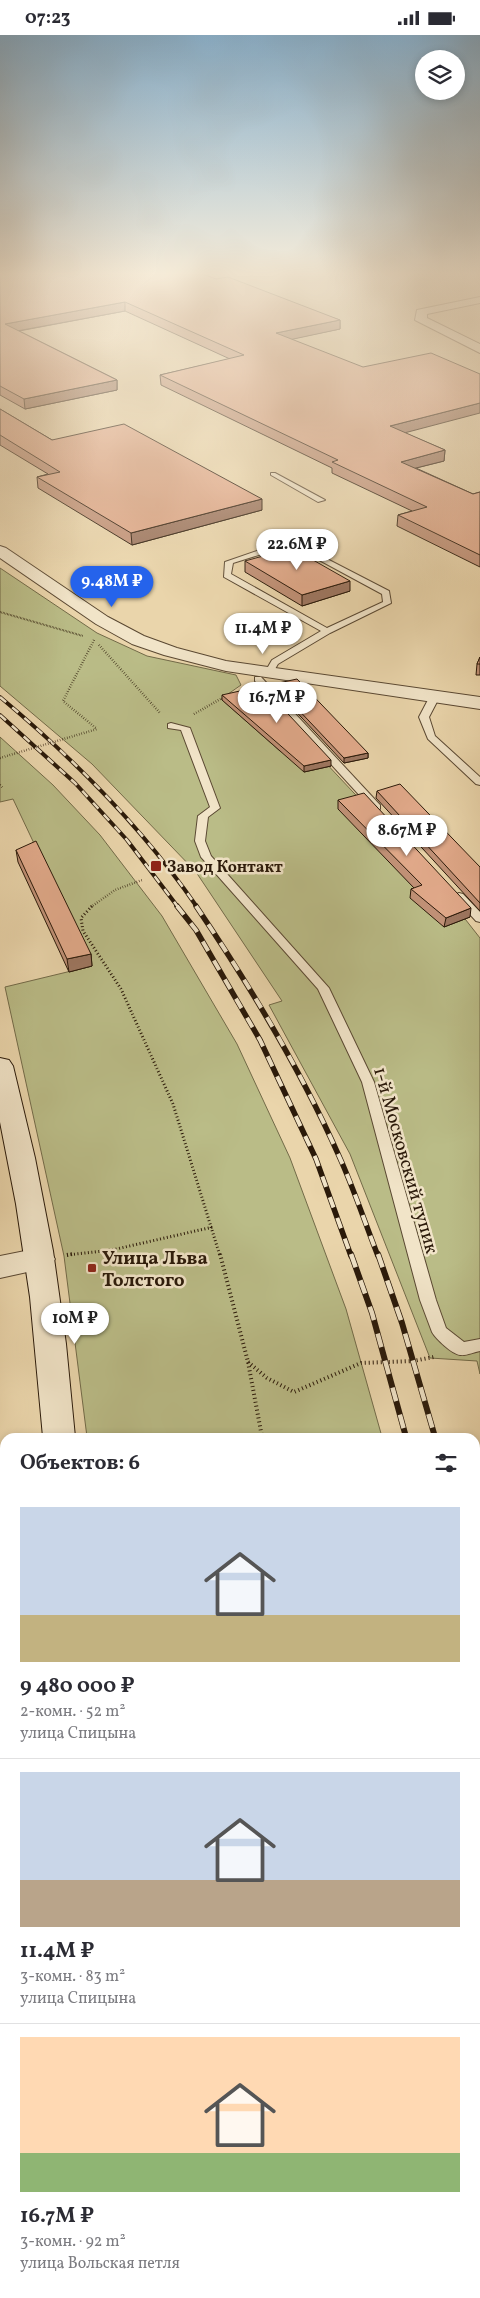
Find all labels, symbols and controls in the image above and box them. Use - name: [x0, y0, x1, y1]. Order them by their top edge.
- text: 07:23: [25, 5, 70, 31]
- map controls: [415, 50, 465, 100]
- button: layers: [415, 50, 465, 100]
- pin: 22.6M ₽: [251, 529, 343, 571]
- text: 22.6M ₽: [267, 534, 327, 556]
- pin: 9.48M ₽: [66, 565, 158, 608]
- text: 9.48M ₽: [81, 571, 143, 593]
- pin: 11.4M ₽: [217, 613, 309, 655]
- text: 11.4M ₽: [235, 618, 291, 640]
- pin: 16.7M ₽: [231, 681, 323, 724]
- text: 16.7M ₽: [249, 687, 305, 709]
- pin: 8.67M ₽: [361, 815, 453, 857]
- text: 8.67M ₽: [377, 820, 437, 842]
- place label: Завод Контакт: [167, 857, 283, 879]
- marker: Завод Контакт: [149, 859, 163, 873]
- street label: 1-й Московский тупик: [366, 1064, 444, 1257]
- place label: Улица Льва Толстого: [102, 1246, 208, 1294]
- marker: Улица Льва Толстого: [86, 1262, 98, 1274]
- pin: 10M ₽: [40, 1303, 110, 1345]
- text: 10M ₽: [52, 1308, 98, 1330]
- text: Объектов: 6: [20, 1449, 140, 1478]
- icon: filters: [432, 1449, 460, 1477]
- icon: home: [195, 1539, 285, 1629]
- text: 9 480 000 ₽: [20, 1672, 135, 1701]
- text: 2-комн. · 52 m²: [20, 1701, 125, 1723]
- text: улица Спицына: [20, 1723, 136, 1745]
- icon: home: [195, 1805, 285, 1895]
- text: 11.4M ₽: [20, 1937, 94, 1966]
- text: 3-комн. · 83 m²: [20, 1966, 125, 1988]
- text: улица Спицына: [20, 1988, 136, 2010]
- icon: home: [195, 2070, 285, 2160]
- text: 16.7M ₽: [20, 2202, 94, 2231]
- text: 3-комн. · 92 m²: [20, 2231, 126, 2253]
- text: улица Вольская петля: [20, 2253, 180, 2275]

